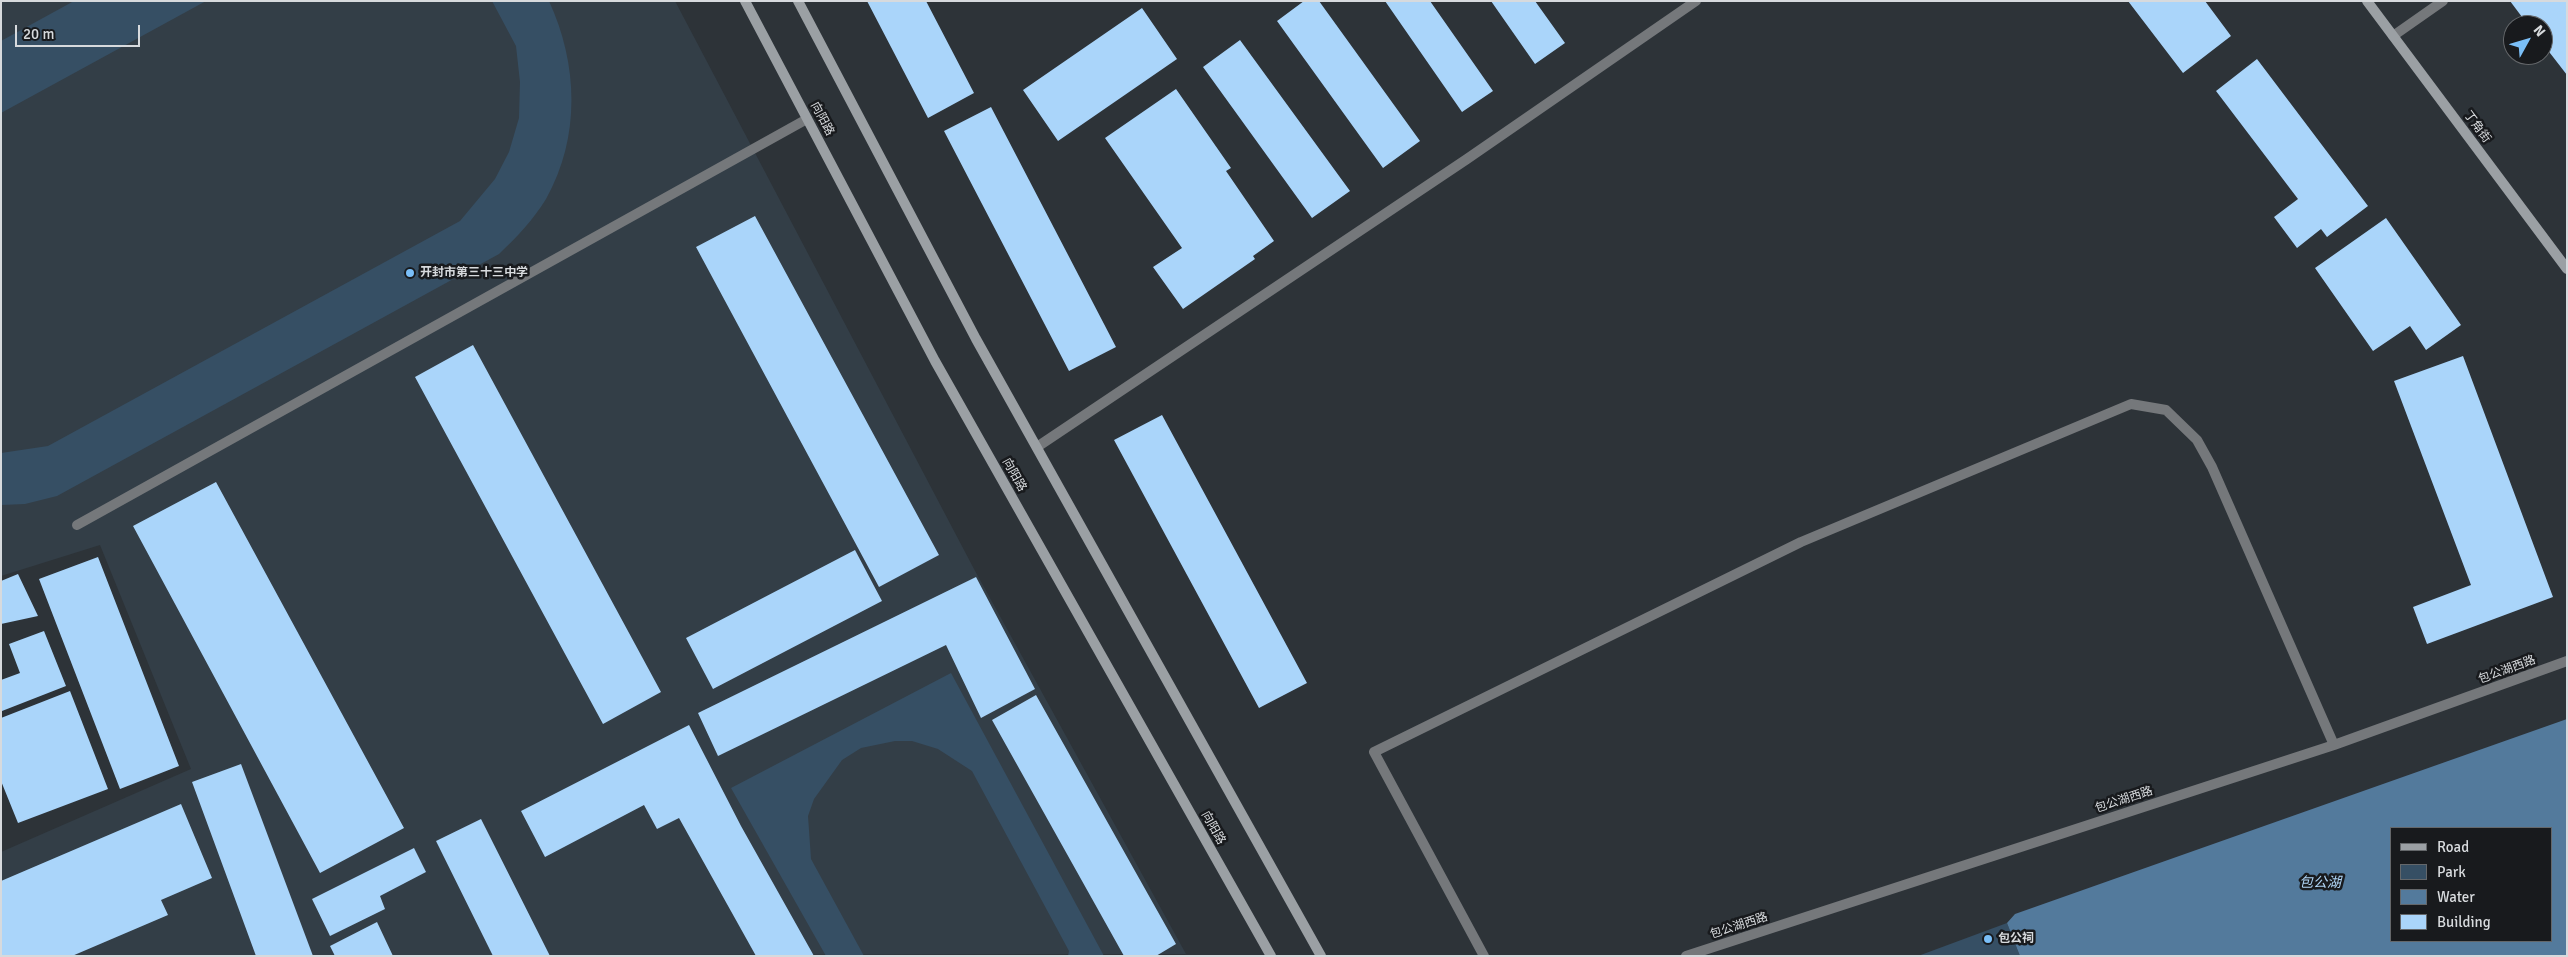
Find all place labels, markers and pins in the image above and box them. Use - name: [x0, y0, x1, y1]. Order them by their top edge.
- place label: 开封市第三十三中学: [420, 266, 528, 280]
- marker: 开封市第三十三中学: [404, 267, 416, 279]
- place label: 包公祠: [1998, 932, 2034, 946]
- marker: 包公祠: [1982, 933, 1994, 945]

